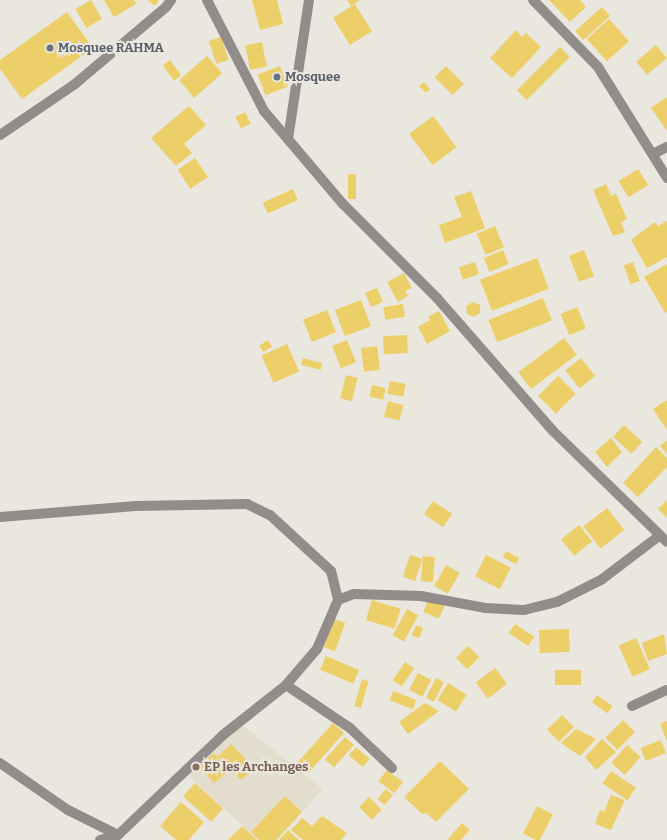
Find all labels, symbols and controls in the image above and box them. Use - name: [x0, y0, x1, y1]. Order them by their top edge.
- place label: Mosquee RAHMA: [58, 40, 164, 56]
- marker: Mosquee RAHMA: [45, 43, 55, 53]
- place label: Mosquee: [285, 69, 340, 85]
- marker: Mosquee: [272, 72, 282, 82]
- place label: EP les Archanges: [204, 759, 308, 775]
- marker: EP les Archanges: [191, 762, 201, 772]

